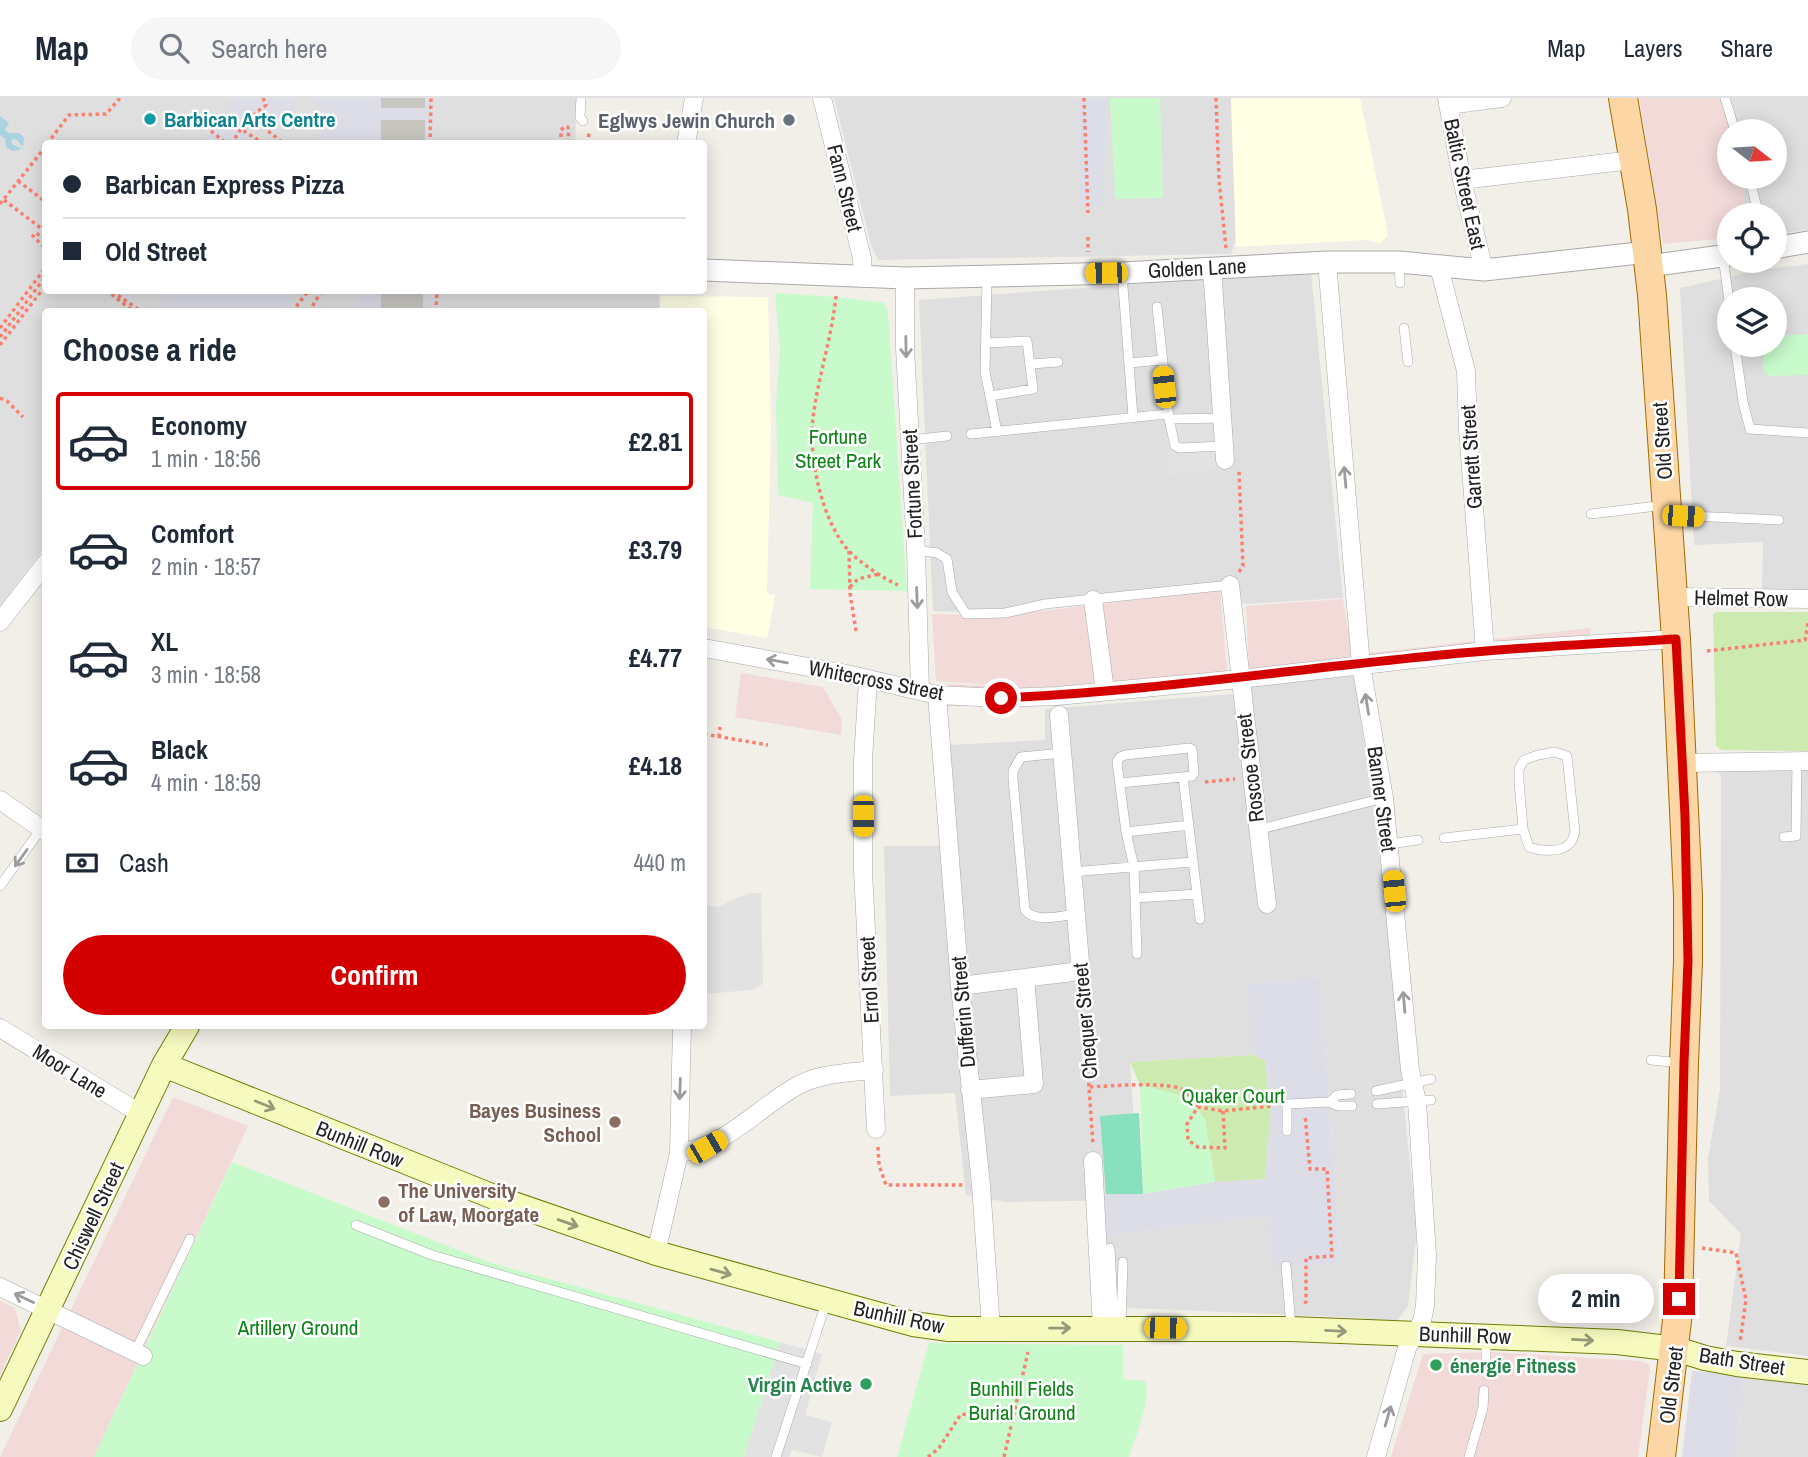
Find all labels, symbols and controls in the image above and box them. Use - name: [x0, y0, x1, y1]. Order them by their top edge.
- search box: [131, 17, 621, 80]
- text: Map: [35, 26, 89, 70]
- icon: search: [155, 29, 193, 67]
- text: Search here: [211, 31, 327, 66]
- text: Map: [1547, 32, 1585, 64]
- text: Layers: [1623, 32, 1682, 64]
- text: Share: [1720, 32, 1773, 64]
- place label: Barbican Arts Centre: [164, 105, 336, 134]
- place label: Eglwys Jewin Church: [598, 106, 775, 135]
- marker: Barbican Arts Centre: [142, 111, 158, 127]
- marker: Eglwys Jewin Church: [781, 112, 797, 128]
- street label: Baltic Street East: [1437, 116, 1493, 252]
- north arrow: [1717, 119, 1787, 189]
- map controls: [1717, 119, 1787, 357]
- street label: Fann Street: [820, 141, 870, 235]
- text: Barbican Express Pizza: [105, 167, 344, 202]
- button: locate: [1717, 203, 1787, 273]
- text: Old Street: [105, 234, 207, 269]
- street label: Golden Lane: [1147, 251, 1247, 285]
- car: [1085, 262, 1128, 284]
- button: layers: [1717, 287, 1787, 357]
- text: Choose a ride: [63, 328, 237, 371]
- one-way arrow: [899, 335, 912, 358]
- car: [1152, 365, 1177, 409]
- street label: Old Street: [1645, 401, 1679, 481]
- street label: Garrett Street: [1453, 404, 1489, 510]
- text: Economy: [151, 408, 247, 443]
- icon: car: [67, 410, 130, 473]
- park label: Fortune Street Park: [795, 422, 881, 475]
- text: £2.81: [629, 424, 682, 459]
- street label: Fortune Street: [895, 428, 929, 539]
- text: 1 min · 18:56: [151, 443, 261, 474]
- one-way arrow: [1338, 467, 1351, 489]
- car: [1662, 504, 1705, 528]
- text: Comfort: [151, 516, 234, 551]
- icon: car: [67, 518, 130, 581]
- text: £3.79: [629, 532, 682, 567]
- text: 2 min · 18:57: [151, 551, 261, 582]
- street label: Helmet Row: [1694, 583, 1789, 613]
- one-way arrow: [910, 587, 923, 610]
- text: XL: [151, 624, 178, 659]
- icon: car: [67, 626, 130, 689]
- text: £4.77: [629, 640, 682, 675]
- street label: Whitecross Street: [806, 653, 946, 707]
- one-way arrow: [766, 654, 789, 667]
- text: 3 min · 18:58: [151, 659, 261, 690]
- route start: [985, 682, 1017, 714]
- one-way arrow: [1360, 693, 1373, 716]
- street label: Roscoe Street: [1229, 712, 1271, 824]
- text: Black: [151, 732, 208, 767]
- icon: car: [67, 734, 130, 797]
- street label: Banner Street: [1360, 744, 1404, 854]
- text: £4.18: [629, 748, 682, 783]
- text: 4 min · 18:59: [151, 767, 261, 798]
- car: [853, 795, 874, 837]
- icon: cash: [63, 844, 101, 882]
- text: Cash: [119, 845, 169, 880]
- text: 440 m: [634, 847, 686, 878]
- one-way arrow: [13, 848, 28, 867]
- car: [1382, 869, 1407, 913]
- button: Confirm: [63, 935, 686, 1015]
- street label: Errol Street: [852, 936, 886, 1024]
- street label: Dufferin Street: [944, 955, 982, 1069]
- street label: Chequer Street: [1065, 961, 1105, 1080]
- one-way arrow: [1397, 991, 1410, 1014]
- street label: Moor Lane: [27, 1037, 113, 1105]
- one-way arrow: [674, 1077, 687, 1100]
- park label: Quaker Court: [1181, 1081, 1285, 1110]
- place label: Bayes Business School: [469, 1096, 601, 1149]
- one-way arrow: [253, 1100, 275, 1113]
- street label: Bunhill Row: [312, 1113, 409, 1175]
- marker: Bayes Business School: [607, 1114, 623, 1130]
- car: [684, 1127, 731, 1167]
- street label: Chiswell Street: [55, 1157, 131, 1275]
- place label: The University of Law, Moorgate: [398, 1176, 539, 1229]
- marker: The University of Law, Moorgate: [376, 1194, 392, 1210]
- one-way arrow: [557, 1218, 579, 1230]
- one-way arrow: [710, 1266, 732, 1279]
- callout: 2 min: [1539, 1274, 1654, 1324]
- text: 2 min: [1571, 1283, 1621, 1314]
- route end: [1663, 1283, 1695, 1315]
- one-way arrow: [14, 1291, 36, 1304]
- street label: Bunhill Row: [851, 1293, 948, 1341]
- park label: Artillery Ground: [237, 1313, 358, 1342]
- car: [1144, 1317, 1187, 1339]
- street label: Bunhill Row: [1419, 1319, 1512, 1351]
- one-way arrow: [1048, 1321, 1071, 1335]
- one-way arrow: [1324, 1325, 1347, 1338]
- one-way arrow: [1572, 1334, 1595, 1347]
- street label: Bath Street: [1697, 1340, 1787, 1382]
- street label: Old Street: [1652, 1345, 1690, 1425]
- place label: énergie Fitness: [1450, 1351, 1576, 1380]
- marker: énergie Fitness: [1428, 1357, 1444, 1373]
- place label: Virgin Active: [748, 1370, 852, 1399]
- park label: Bunhill Fields Burial Ground: [968, 1374, 1076, 1427]
- marker: Virgin Active: [858, 1376, 874, 1392]
- one-way arrow: [1382, 1405, 1395, 1427]

